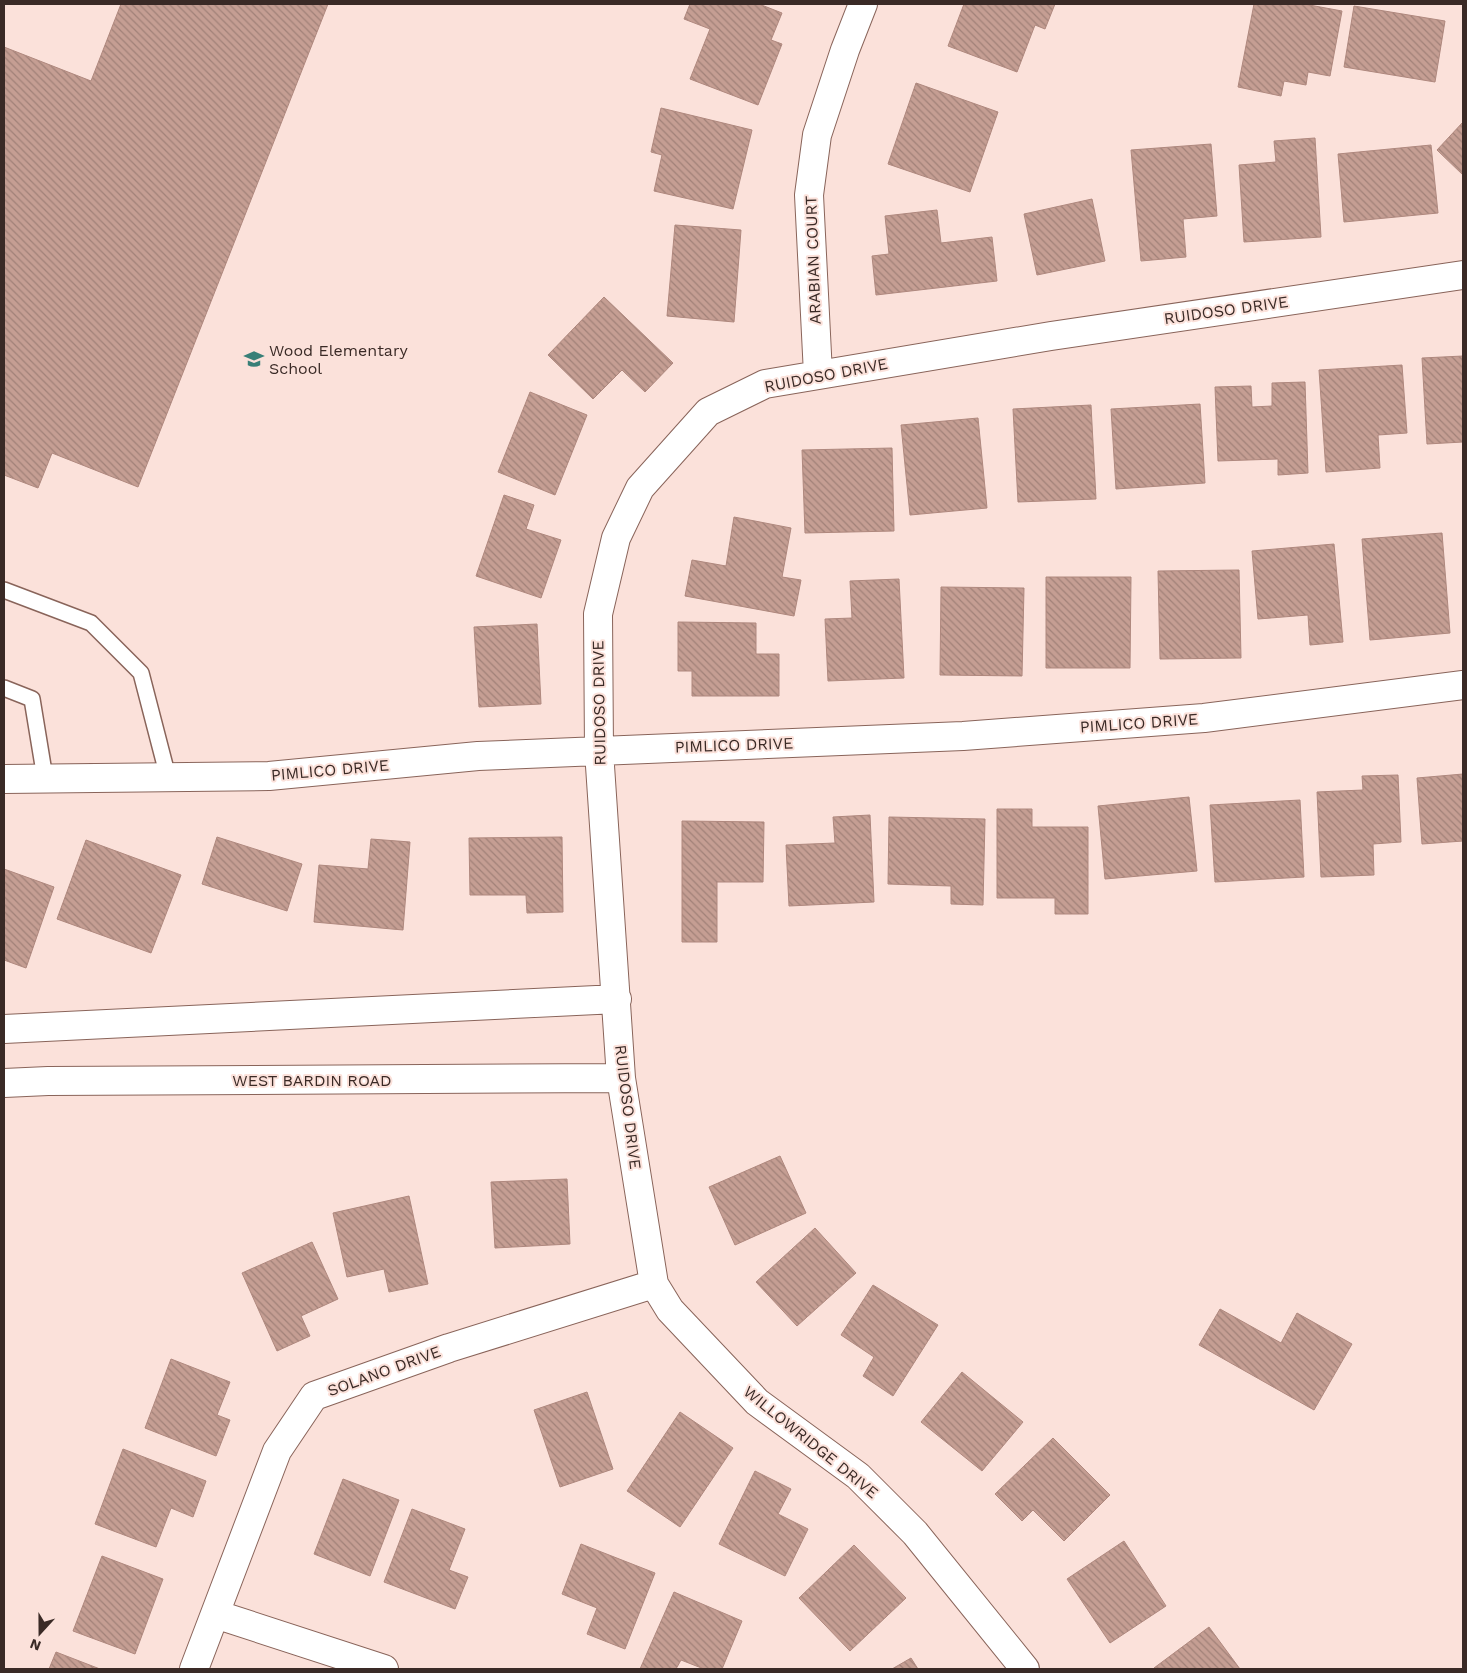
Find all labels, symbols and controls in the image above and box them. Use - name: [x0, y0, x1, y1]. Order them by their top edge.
- street label: ARABIAN COURT: [801, 195, 825, 325]
- street label: RUIDOSO DRIVE: [1163, 292, 1289, 328]
- place label: Wood Elementary School: [269, 341, 408, 378]
- school or university icon: Wood Elementary School: [243, 348, 265, 370]
- street label: RUIDOSO DRIVE: [763, 354, 889, 396]
- street label: RUIDOSO DRIVE: [588, 640, 610, 766]
- street label: PIMLICO DRIVE: [1079, 709, 1199, 737]
- street label: PIMLICO DRIVE: [675, 733, 793, 757]
- street label: PIMLICO DRIVE: [270, 755, 390, 785]
- street label: RUIDOSO DRIVE: [611, 1044, 645, 1170]
- street label: WEST BARDIN ROAD: [232, 1071, 392, 1090]
- street label: SOLANO DRIVE: [325, 1342, 443, 1400]
- street label: WILLOWRIDGE DRIVE: [740, 1382, 882, 1502]
- north arrow: [15, 1608, 65, 1658]
- text: N: [28, 1636, 43, 1654]

